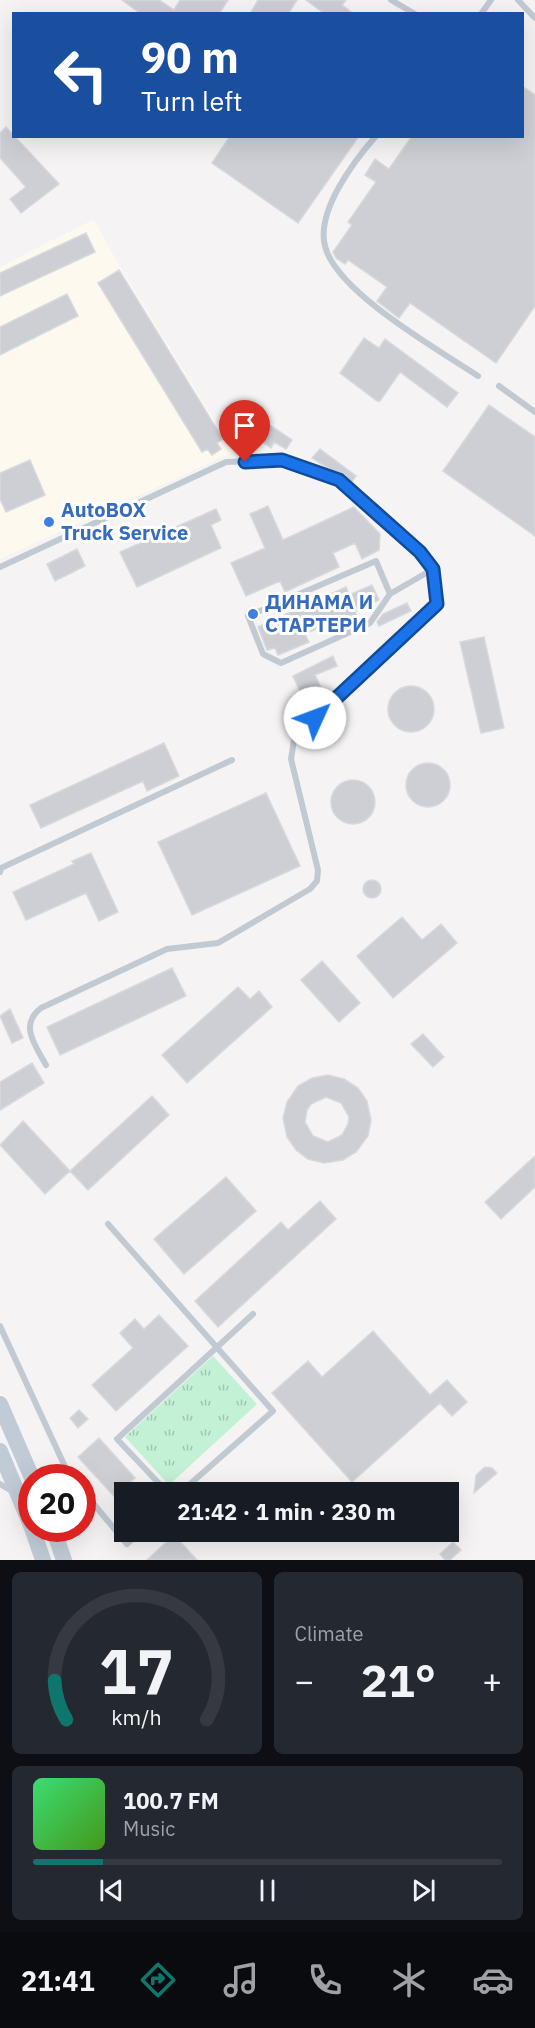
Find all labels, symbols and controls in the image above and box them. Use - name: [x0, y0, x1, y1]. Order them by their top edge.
- text: 90 m: [141, 30, 239, 85]
- icon: left: [42, 36, 120, 114]
- text: Turn left: [141, 83, 242, 118]
- pin: [219, 400, 270, 462]
- icon: arrive: [228, 409, 261, 442]
- place label: AutoBOX Truck Service: [61, 496, 188, 546]
- marker: AutoBOX Truck Service: [42, 515, 56, 529]
- place label: ДИНАМА И СТАРТЕРИ: [265, 588, 373, 638]
- marker: ДИНАМА И СТАРТЕРИ: [246, 607, 260, 621]
- position arrow: [283, 686, 347, 750]
- speed limit sign: 20: [18, 1464, 96, 1542]
- text: 21:42 · 1 min · 230 m: [177, 1497, 396, 1526]
- text: Climate: [295, 1620, 363, 1647]
- text: 17: [99, 1630, 174, 1711]
- text: 21°: [361, 1651, 436, 1709]
- text: −: [295, 1659, 314, 1702]
- text: +: [482, 1659, 502, 1702]
- text: km/h: [112, 1703, 162, 1731]
- text: 100.7 FM: [123, 1786, 219, 1815]
- text: Music: [123, 1815, 175, 1842]
- icon: previous: [95, 1874, 128, 1907]
- icon: pause: [251, 1874, 284, 1907]
- icon: next: [407, 1874, 440, 1907]
- icon: directions: [137, 1959, 179, 2001]
- icon: music: [220, 1959, 262, 2001]
- icon: phone: [304, 1959, 346, 2001]
- icon: climate: [388, 1959, 430, 2001]
- icon: car: [472, 1959, 514, 2001]
- text: 21:41: [21, 1963, 95, 1998]

